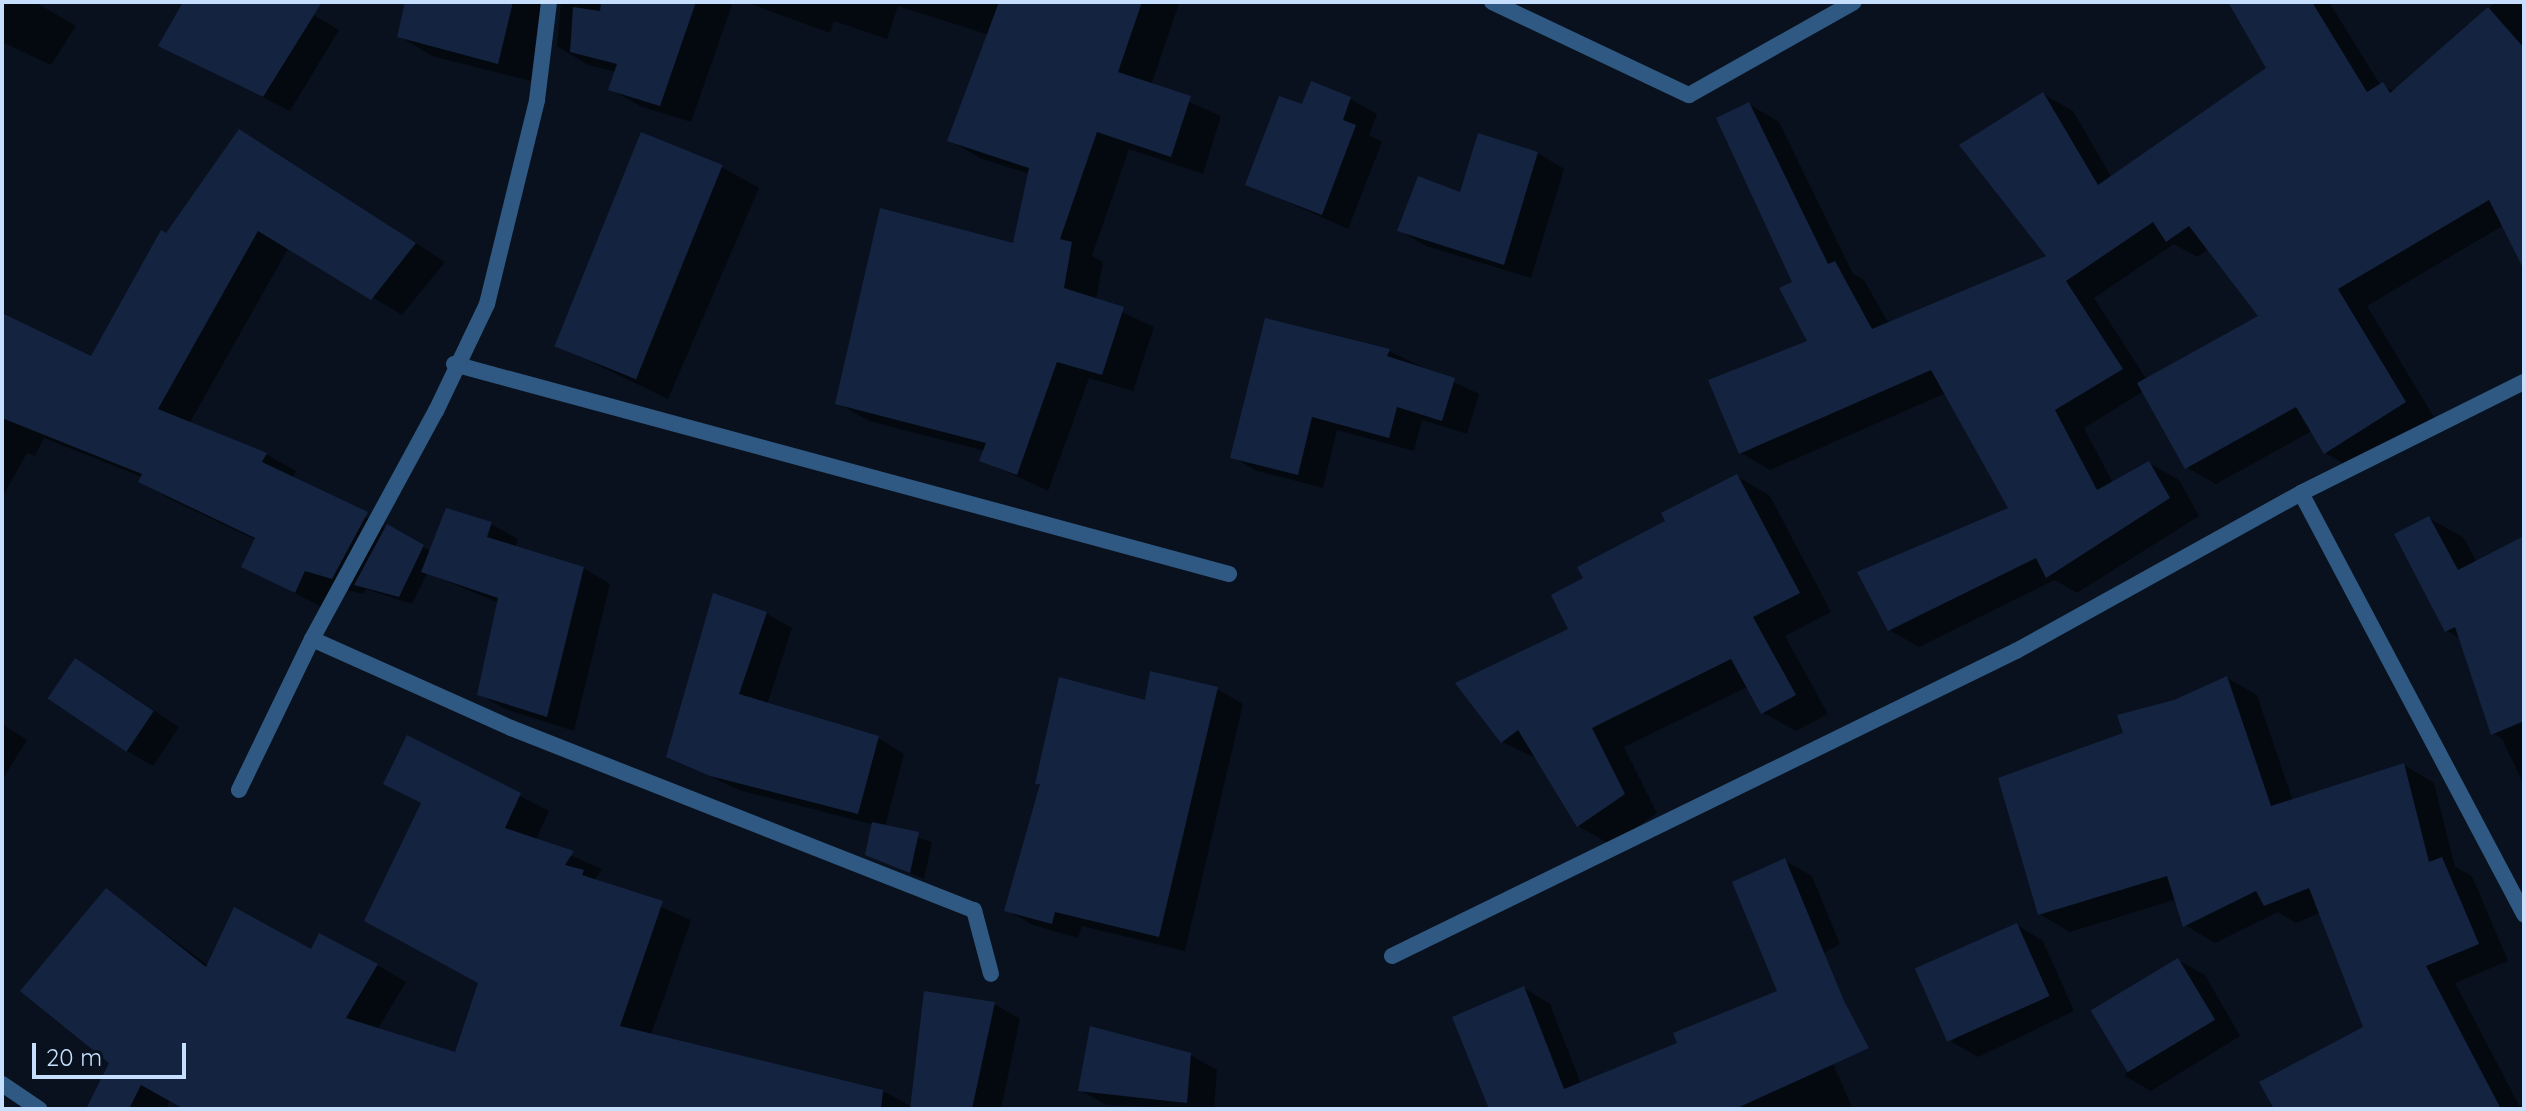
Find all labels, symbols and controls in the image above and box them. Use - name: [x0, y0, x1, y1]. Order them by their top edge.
- scale bar: [36, 1027, 190, 1077]
- text: 20 m: [46, 1042, 102, 1072]

